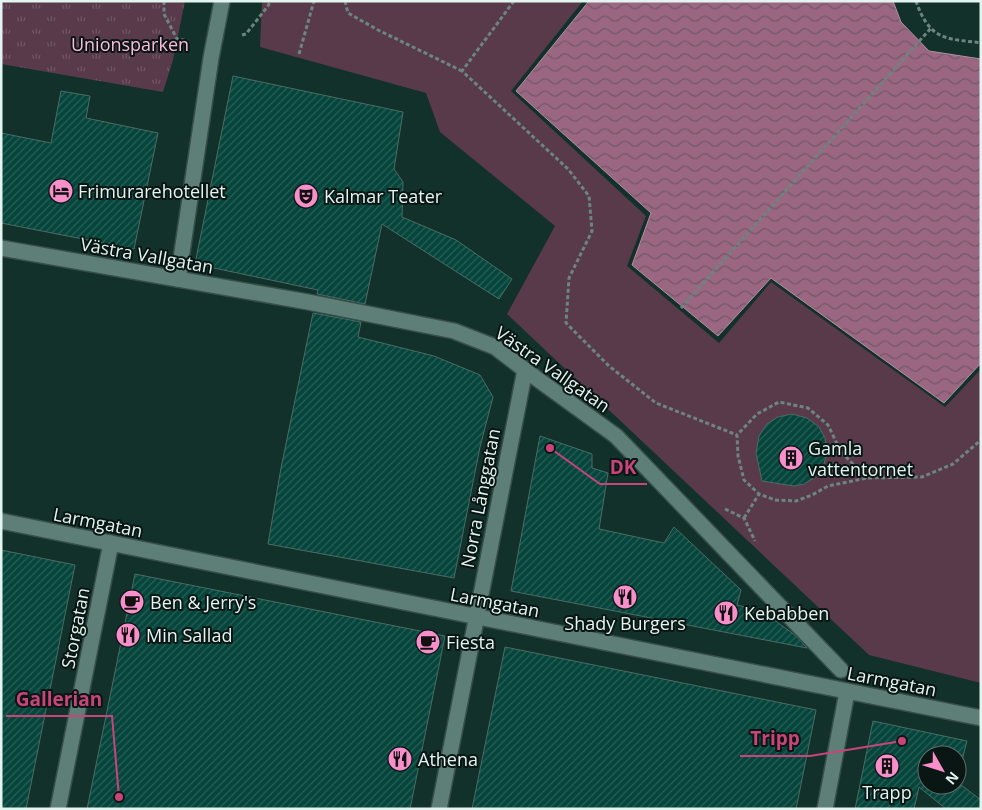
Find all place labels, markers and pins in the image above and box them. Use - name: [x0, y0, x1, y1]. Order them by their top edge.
- hotel icon: Frimurarehotellet: [48, 178, 74, 204]
- place label: Frimurarehotellet: [78, 179, 226, 203]
- theatre icon: Kalmar Teater: [293, 183, 319, 209]
- place label: Kalmar Teater: [324, 184, 443, 208]
- place label: Gamla vattentornet: [808, 436, 913, 481]
- building icon: Gamla vattentornet: [778, 445, 804, 471]
- callout: DK: [600, 450, 647, 484]
- restaurant icon: Shady Burgers: [612, 584, 638, 610]
- cafe icon: Ben & Jerry's: [119, 589, 145, 615]
- place label: Ben & Jerry's: [150, 590, 256, 614]
- restaurant icon: Kebabben: [713, 600, 739, 626]
- place label: Kebabben: [744, 601, 829, 625]
- place label: Shady Burgers: [564, 611, 686, 635]
- restaurant icon: Min Sallad: [115, 622, 141, 648]
- place label: Min Sallad: [146, 623, 232, 647]
- cafe icon: Fiesta: [415, 629, 441, 655]
- place label: Fiesta: [446, 630, 495, 654]
- callout: Gallerian: [6, 682, 112, 716]
- callout: Tripp: [740, 722, 810, 756]
- restaurant icon: Athena: [387, 746, 413, 772]
- place label: Athena: [418, 747, 478, 771]
- building icon: Trapp: [874, 753, 900, 779]
- place label: Trapp: [862, 780, 912, 804]

